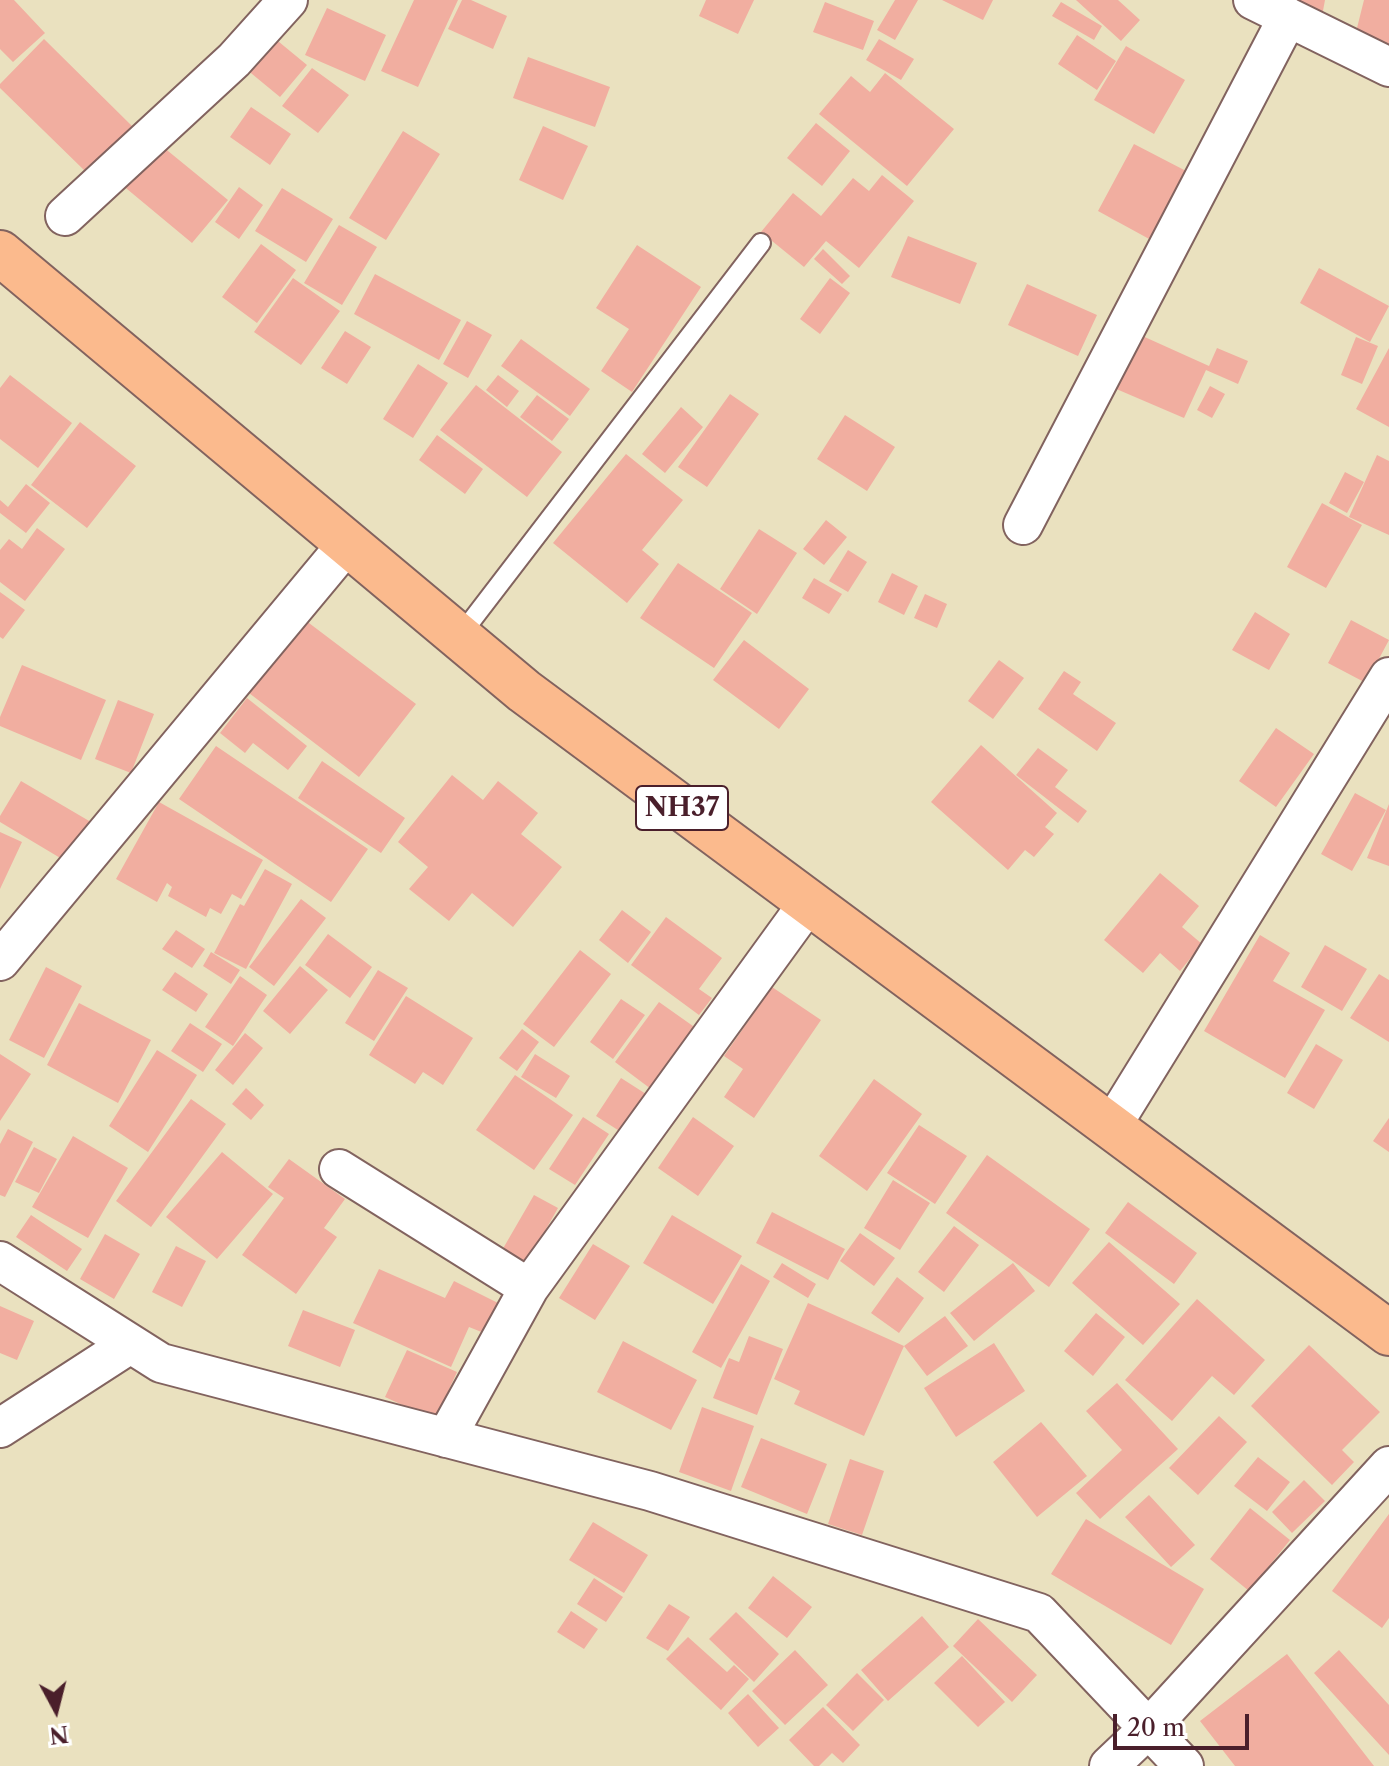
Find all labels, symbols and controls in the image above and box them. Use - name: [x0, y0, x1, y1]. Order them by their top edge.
- road number: NH37: [636, 786, 728, 830]
- north arrow: [16, 1670, 96, 1750]
- scale bar: [1117, 1698, 1253, 1748]
- text: 20 m: [1127, 1713, 1185, 1742]
- text: N: [48, 1720, 70, 1749]

